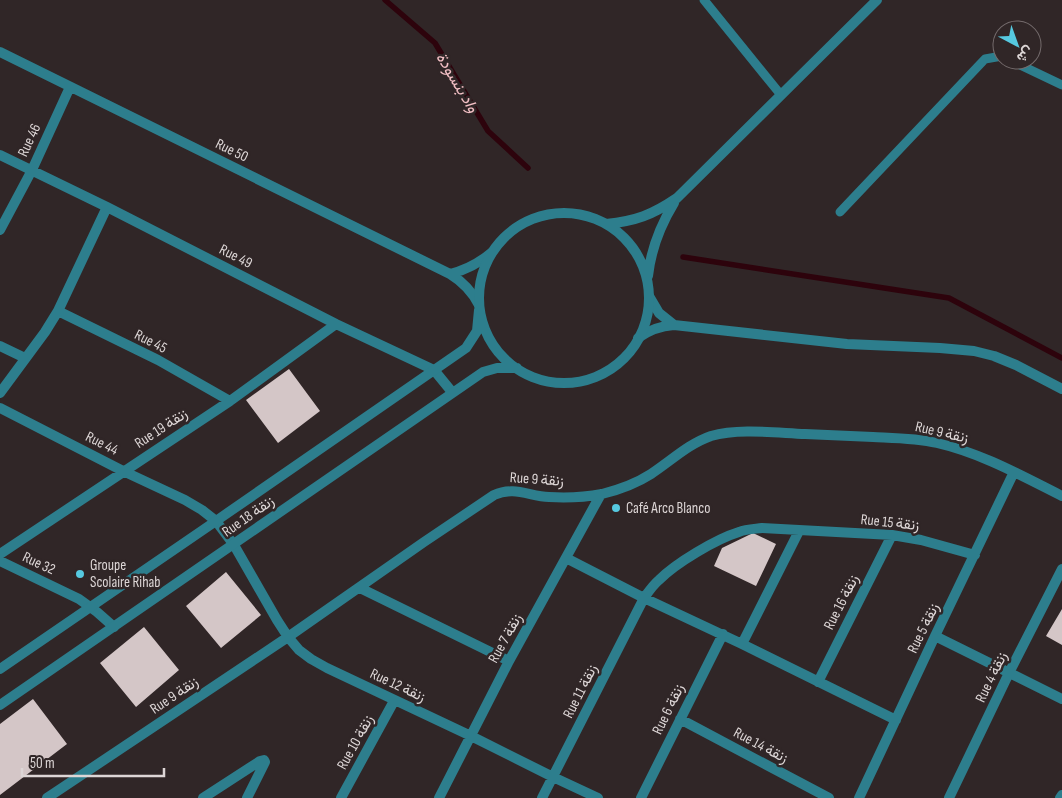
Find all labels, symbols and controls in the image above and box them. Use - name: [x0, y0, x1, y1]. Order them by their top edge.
- north arrow: [992, 20, 1042, 70]
- text: ش: [1013, 42, 1037, 66]
- water label: واد بنسودة: [431, 49, 482, 116]
- street label: Rue 46: [14, 121, 45, 160]
- street label: Rue 50: [212, 134, 251, 167]
- street label: Rue 49: [216, 240, 255, 273]
- street label: Rue 45: [131, 325, 170, 358]
- street label: Rue 19 زنقة: [131, 404, 191, 453]
- street label: Rue 9 زنقة: [913, 417, 970, 448]
- street label: Rue 44: [82, 427, 121, 460]
- street label: Rue 9 زنقة: [509, 468, 565, 491]
- street label: Rue 18 زنقة: [218, 492, 278, 541]
- place label: Café Arco Blanco: [626, 499, 710, 518]
- marker: Café Arco Blanco: [610, 502, 622, 514]
- street label: Rue 15 زنقة: [860, 510, 920, 535]
- street label: Rue 32: [19, 548, 58, 579]
- place label: Groupe Scolaire Rihab: [90, 556, 161, 592]
- marker: Groupe Scolaire Rihab: [74, 568, 86, 580]
- street label: Rue 16 زنقة: [819, 571, 863, 633]
- street label: Rue 5 زنقة: [903, 600, 944, 656]
- street label: Rue 7 زنقة: [484, 610, 527, 666]
- street label: Rue 4 زنقة: [971, 649, 1012, 706]
- street label: Rue 11 زنقة: [559, 661, 602, 721]
- street label: Rue 12 زنقة: [367, 664, 429, 707]
- street label: Rue 9 زنقة: [146, 672, 202, 718]
- street label: Rue 6 زنقة: [648, 681, 689, 738]
- street label: Rue 10 زنقة: [333, 712, 378, 773]
- street label: Rue 14 زنقة: [730, 723, 791, 768]
- scale bar: [22, 746, 165, 778]
- text: 50 m: [30, 754, 55, 773]

